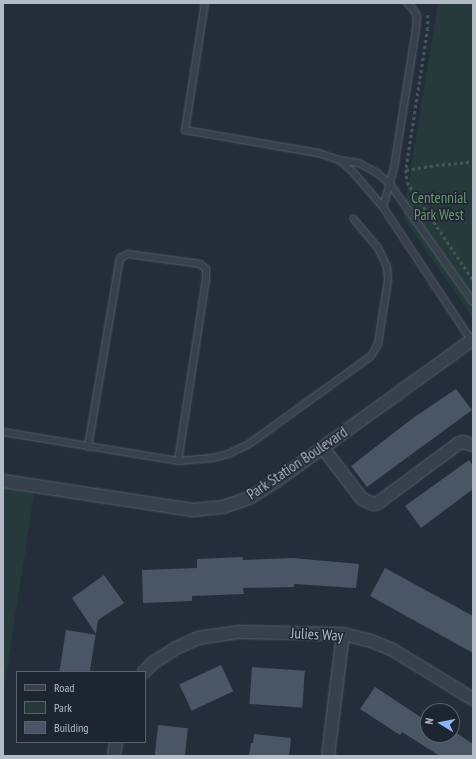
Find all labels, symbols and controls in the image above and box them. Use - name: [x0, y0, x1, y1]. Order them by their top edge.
- park label: Centennial Park West: [411, 188, 467, 223]
- street label: Park Station Boulevard: [243, 423, 351, 503]
- street label: Julies Way: [290, 624, 344, 644]
- legend: [16, 671, 146, 743]
- text: Road: [54, 680, 74, 695]
- text: Park: [54, 700, 72, 715]
- north arrow: [420, 703, 460, 743]
- text: N: [422, 717, 437, 725]
- text: Building: [54, 720, 89, 735]

